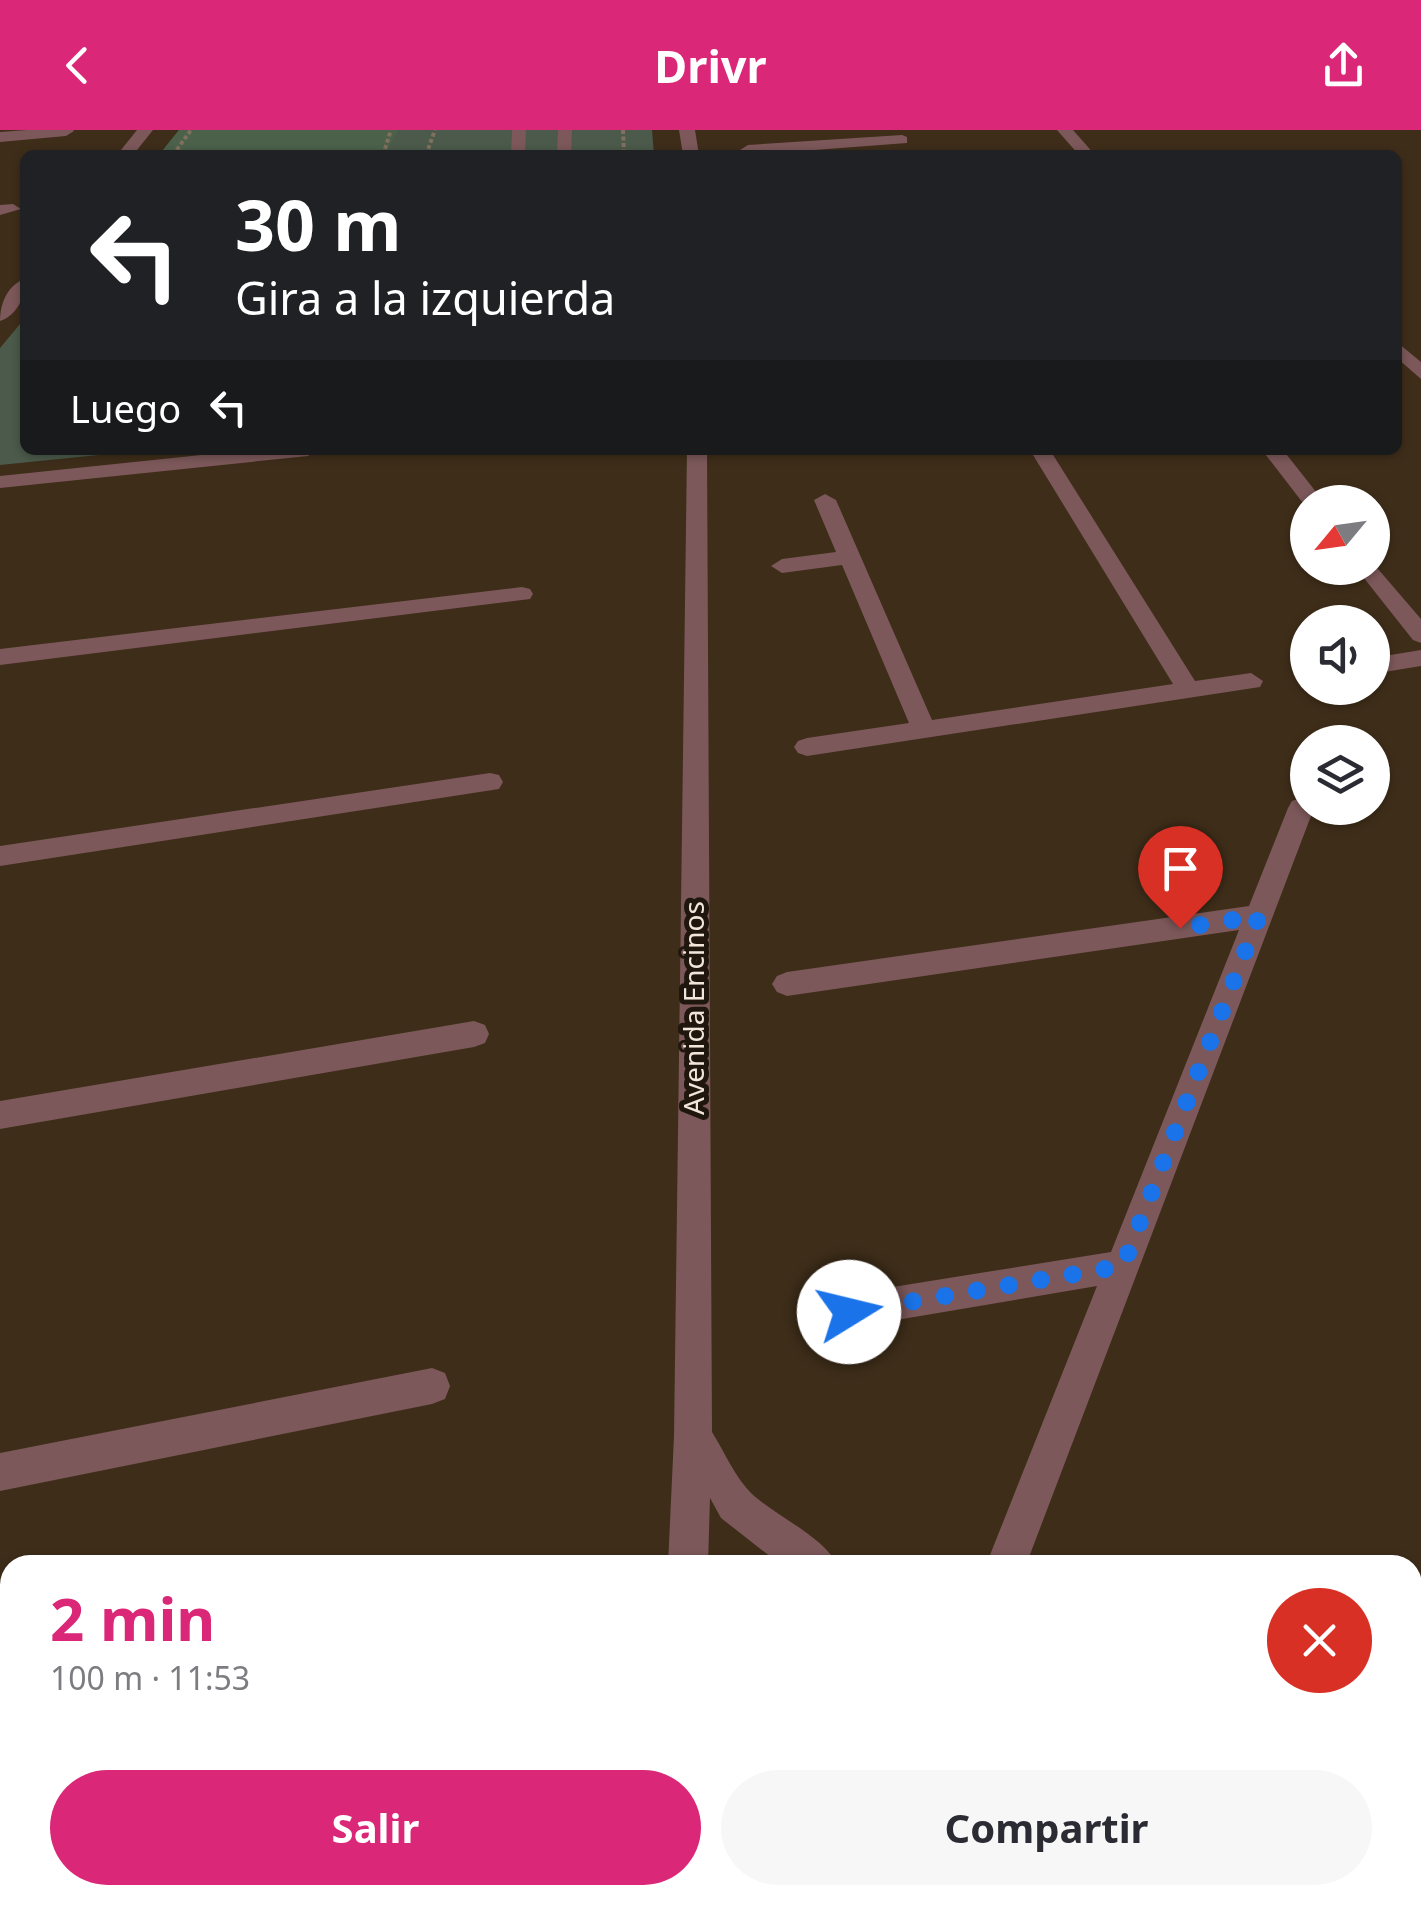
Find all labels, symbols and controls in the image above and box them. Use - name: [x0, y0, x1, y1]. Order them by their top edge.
- text: Drivr: [654, 35, 767, 96]
- icon: back: [50, 38, 105, 93]
- icon: share: [1316, 38, 1371, 93]
- text: 30 m: [235, 176, 402, 272]
- icon: left: [70, 190, 200, 320]
- text: Gira a la izquierda: [235, 267, 615, 328]
- icon: left: [201, 380, 256, 435]
- text: Luego: [70, 382, 181, 434]
- north arrow: [1290, 485, 1390, 585]
- map controls: [1290, 485, 1390, 825]
- button: sound: [1290, 605, 1390, 705]
- button: layers: [1290, 725, 1390, 825]
- pin: [1138, 826, 1223, 929]
- icon: arrive: [1153, 841, 1208, 896]
- street label: Avenida Encinos: [674, 901, 712, 1115]
- position arrow: [797, 1260, 901, 1364]
- text: 2 min: [50, 1577, 215, 1659]
- button: close: [1267, 1588, 1372, 1693]
- text: 100 m · 11:53: [50, 1656, 250, 1699]
- button: Salir: [50, 1770, 701, 1885]
- button: Compartir: [721, 1770, 1372, 1885]

